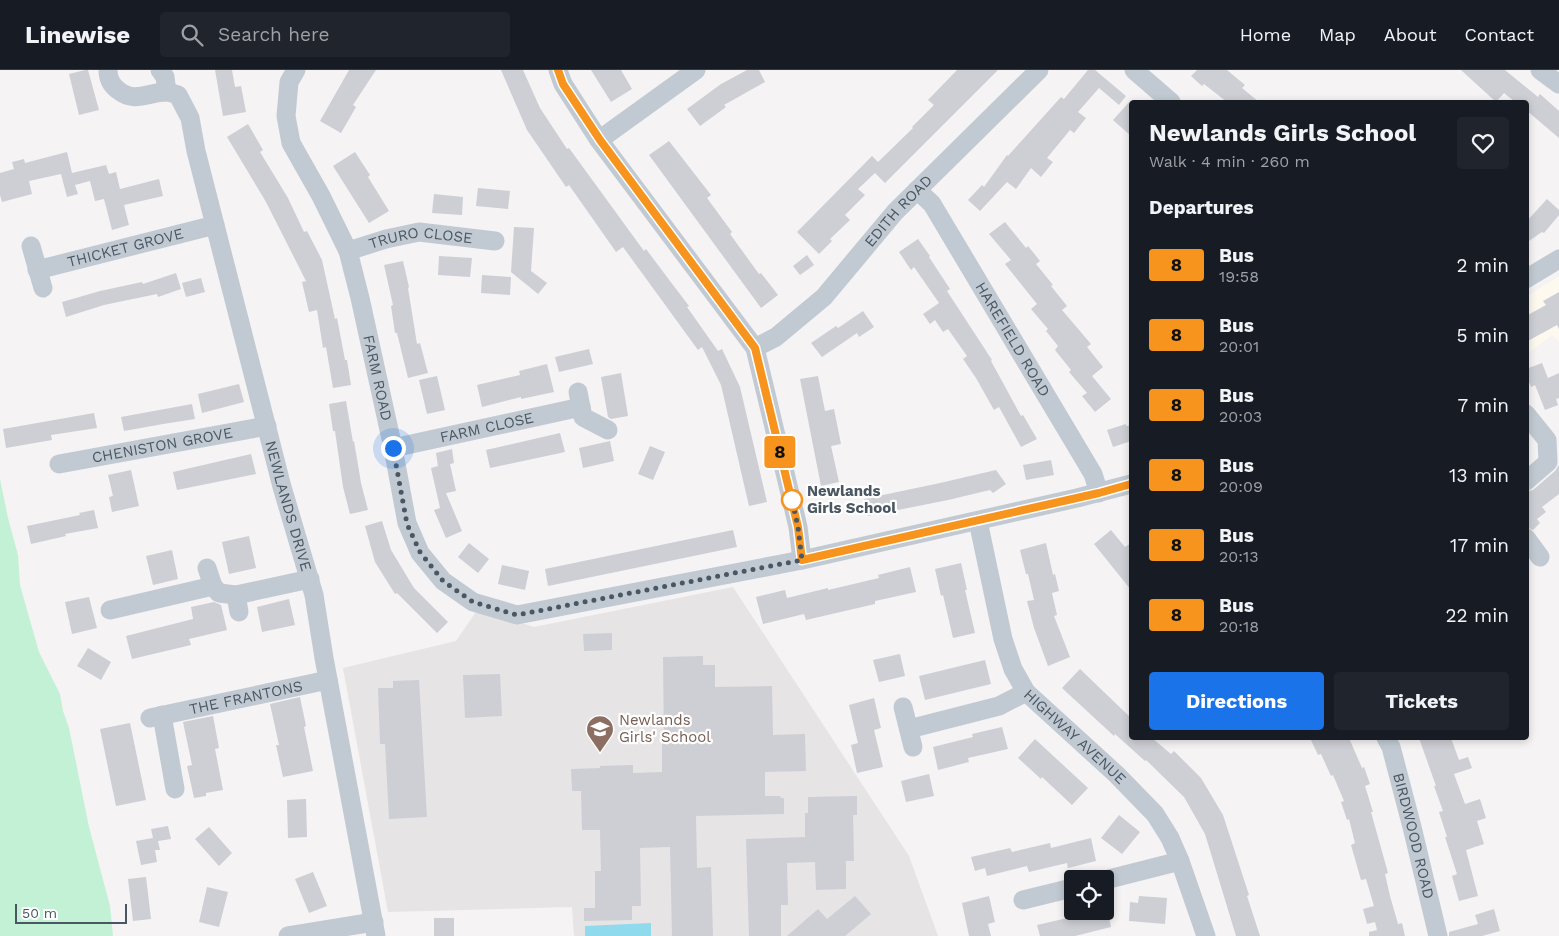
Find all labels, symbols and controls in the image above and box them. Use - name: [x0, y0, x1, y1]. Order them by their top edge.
- search box: [160, 12, 510, 57]
- text: Linewise: [25, 21, 130, 49]
- icon: search: [178, 21, 206, 49]
- text: Search here: [218, 23, 329, 46]
- text: Home: [1240, 24, 1291, 45]
- text: Map: [1319, 24, 1356, 45]
- text: About: [1384, 24, 1436, 45]
- text: Contact: [1464, 24, 1534, 45]
- button: heart: [1457, 117, 1509, 169]
- text: Newlands Girls School: [1149, 119, 1416, 147]
- text: Walk · 4 min · 260 m: [1149, 152, 1310, 171]
- street label: EDITH ROAD: [861, 171, 936, 251]
- text: Departures: [1149, 196, 1254, 219]
- street label: TRURO CLOSE: [367, 223, 474, 253]
- street label: THICKET GROVE: [65, 224, 185, 271]
- text: Bus: [1219, 244, 1254, 267]
- text: 8: [1171, 254, 1182, 275]
- text: 2 min: [1457, 254, 1509, 277]
- text: 19:58: [1219, 267, 1259, 286]
- street label: HAREFIELD ROAD: [972, 279, 1054, 400]
- text: Bus: [1219, 314, 1254, 337]
- text: 8: [1171, 324, 1182, 345]
- text: 5 min: [1457, 324, 1509, 347]
- street label: FARM ROAD: [359, 333, 396, 423]
- text: 20:01: [1219, 337, 1259, 356]
- text: Bus: [1219, 384, 1254, 407]
- text: 8: [1171, 394, 1182, 415]
- text: 7 min: [1458, 394, 1509, 417]
- text: 20:03: [1219, 407, 1262, 426]
- street label: FARM CLOSE: [438, 409, 535, 446]
- street label: CHENISTON GROVE: [90, 423, 234, 467]
- your location: [381, 436, 406, 461]
- line badge: 8: [764, 436, 796, 468]
- street label: NEWLANDS DRIVE: [261, 439, 315, 573]
- text: 8: [774, 441, 786, 462]
- text: Bus: [1219, 454, 1254, 477]
- text: 8: [1171, 464, 1182, 485]
- text: 13 min: [1449, 464, 1509, 487]
- text: 20:09: [1219, 477, 1263, 496]
- place label: Newlands Girls School: [807, 482, 896, 517]
- marker: Newlands Girls School: [781, 489, 803, 511]
- text: Bus: [1219, 524, 1254, 547]
- text: 8: [1171, 534, 1182, 555]
- text: 17 min: [1450, 534, 1509, 557]
- text: 20:13: [1219, 547, 1259, 566]
- text: Bus: [1219, 594, 1254, 617]
- text: 8: [1171, 604, 1182, 625]
- text: 22 min: [1445, 604, 1509, 627]
- text: 20:18: [1219, 617, 1259, 636]
- button: Directions: [1149, 672, 1324, 730]
- button: Tickets: [1334, 672, 1509, 730]
- street label: THE FRANTONS: [188, 677, 304, 718]
- street label: HIGHWAY AVENUE: [1020, 686, 1130, 788]
- place label: Newlands Girls' School: [619, 711, 711, 746]
- school or university icon: Newlands Girls' School: [585, 714, 615, 753]
- street label: BIRDWOOD ROAD: [1389, 771, 1438, 901]
- map controls: [1064, 870, 1114, 920]
- button: locate: [1064, 870, 1114, 920]
- scale bar: [15, 901, 128, 924]
- text: 50 m: [22, 905, 57, 921]

